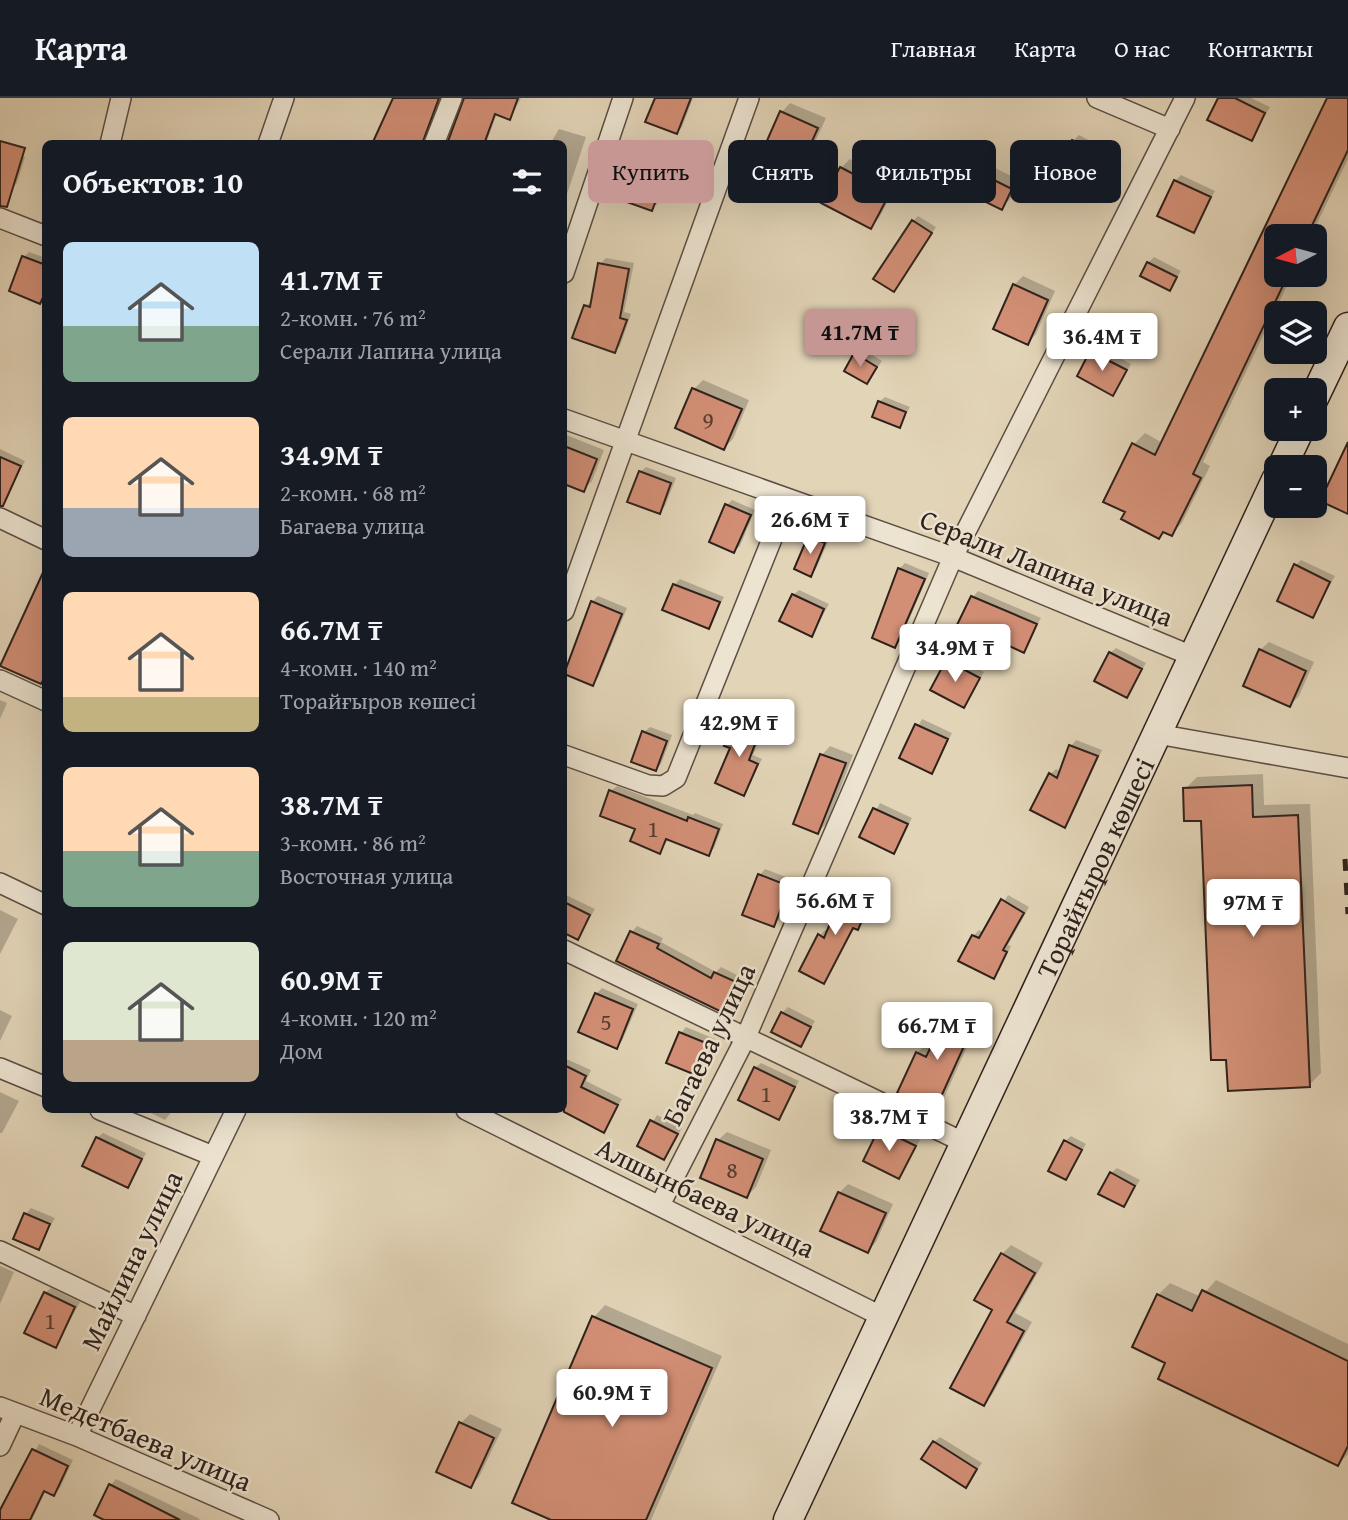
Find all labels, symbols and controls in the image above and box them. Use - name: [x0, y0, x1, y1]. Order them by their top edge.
- text: Карта: [35, 24, 127, 72]
- text: Главная: [891, 31, 976, 66]
- text: Карта: [1014, 31, 1076, 66]
- text: О нас: [1114, 31, 1170, 66]
- text: Контакты: [1208, 31, 1313, 66]
- chip: Купить: [588, 140, 714, 203]
- chip: Снять: [728, 140, 838, 203]
- chip: Фильтры: [852, 140, 996, 203]
- chip: Новое: [1010, 140, 1121, 203]
- text: Объектов: 10: [63, 160, 243, 204]
- icon: filters: [508, 163, 546, 201]
- north arrow: [1264, 224, 1326, 287]
- map controls: [1264, 224, 1327, 518]
- text: 41.7M ₸: [280, 257, 383, 301]
- icon: home: [119, 270, 203, 354]
- text: 2-комн. · 76 m²: [280, 301, 426, 334]
- button: layers: [1264, 301, 1327, 364]
- pin: 41.7M ₸: [795, 310, 925, 369]
- pin: 36.4M ₸: [1037, 314, 1167, 373]
- text: 41.7M ₸: [820, 315, 900, 348]
- text: 36.4M ₸: [1062, 319, 1142, 352]
- text: Серали Лапина улица: [280, 334, 502, 367]
- button: +: [1264, 378, 1327, 441]
- house number: 9: [702, 402, 714, 437]
- text: 34.9M ₸: [280, 432, 383, 476]
- icon: home: [119, 445, 203, 529]
- button: −: [1264, 455, 1327, 518]
- text: 2-комн. · 68 m²: [280, 476, 426, 509]
- pin: 26.6M ₸: [745, 496, 875, 556]
- street label: Серали Лапина улица: [914, 497, 1180, 637]
- text: 26.6M ₸: [770, 502, 850, 535]
- text: Багаева улица: [280, 509, 425, 542]
- text: 66.7M ₸: [280, 607, 383, 651]
- icon: home: [119, 620, 203, 704]
- pin: 34.9M ₸: [890, 624, 1020, 684]
- text: 34.9M ₸: [915, 630, 995, 663]
- text: 4-комн. · 140 m²: [280, 651, 437, 684]
- text: Торайғыров көшесі: [280, 684, 477, 717]
- pin: 42.9M ₸: [674, 700, 804, 759]
- text: 42.9M ₸: [699, 705, 779, 738]
- street label: Торайғыров көшесі: [1025, 750, 1164, 984]
- text: 38.7M ₸: [280, 782, 383, 826]
- icon: home: [119, 795, 203, 879]
- house number: 1: [647, 811, 659, 846]
- text: 3-комн. · 86 m²: [280, 826, 426, 859]
- text: Восточная улица: [280, 859, 453, 892]
- pin: 56.6M ₸: [770, 878, 900, 937]
- pin: 97M ₸: [1204, 880, 1302, 939]
- text: 56.6M ₸: [795, 883, 875, 916]
- text: 97M ₸: [1223, 885, 1283, 918]
- street label: Багаева улица: [651, 955, 765, 1132]
- text: 60.9M ₸: [280, 957, 383, 1001]
- icon: home: [119, 970, 203, 1054]
- text: 4-комн. · 120 m²: [280, 1001, 437, 1034]
- pin: 66.7M ₸: [872, 1002, 1002, 1062]
- house number: 5: [600, 1004, 612, 1039]
- text: 66.7M ₸: [897, 1008, 977, 1041]
- text: Дом: [280, 1034, 323, 1067]
- house number: 1: [760, 1076, 772, 1111]
- pin: 38.7M ₸: [824, 1094, 954, 1153]
- text: 38.7M ₸: [849, 1099, 929, 1132]
- street label: Алшынбаева улица: [590, 1126, 823, 1268]
- house number: 8: [726, 1152, 738, 1187]
- street label: Майлина улица: [70, 1163, 193, 1357]
- house number: 1: [44, 1303, 56, 1338]
- pin: 60.9M ₸: [547, 1370, 677, 1429]
- street label: Медетбаева улица: [34, 1375, 259, 1501]
- text: 60.9M ₸: [572, 1375, 652, 1408]

